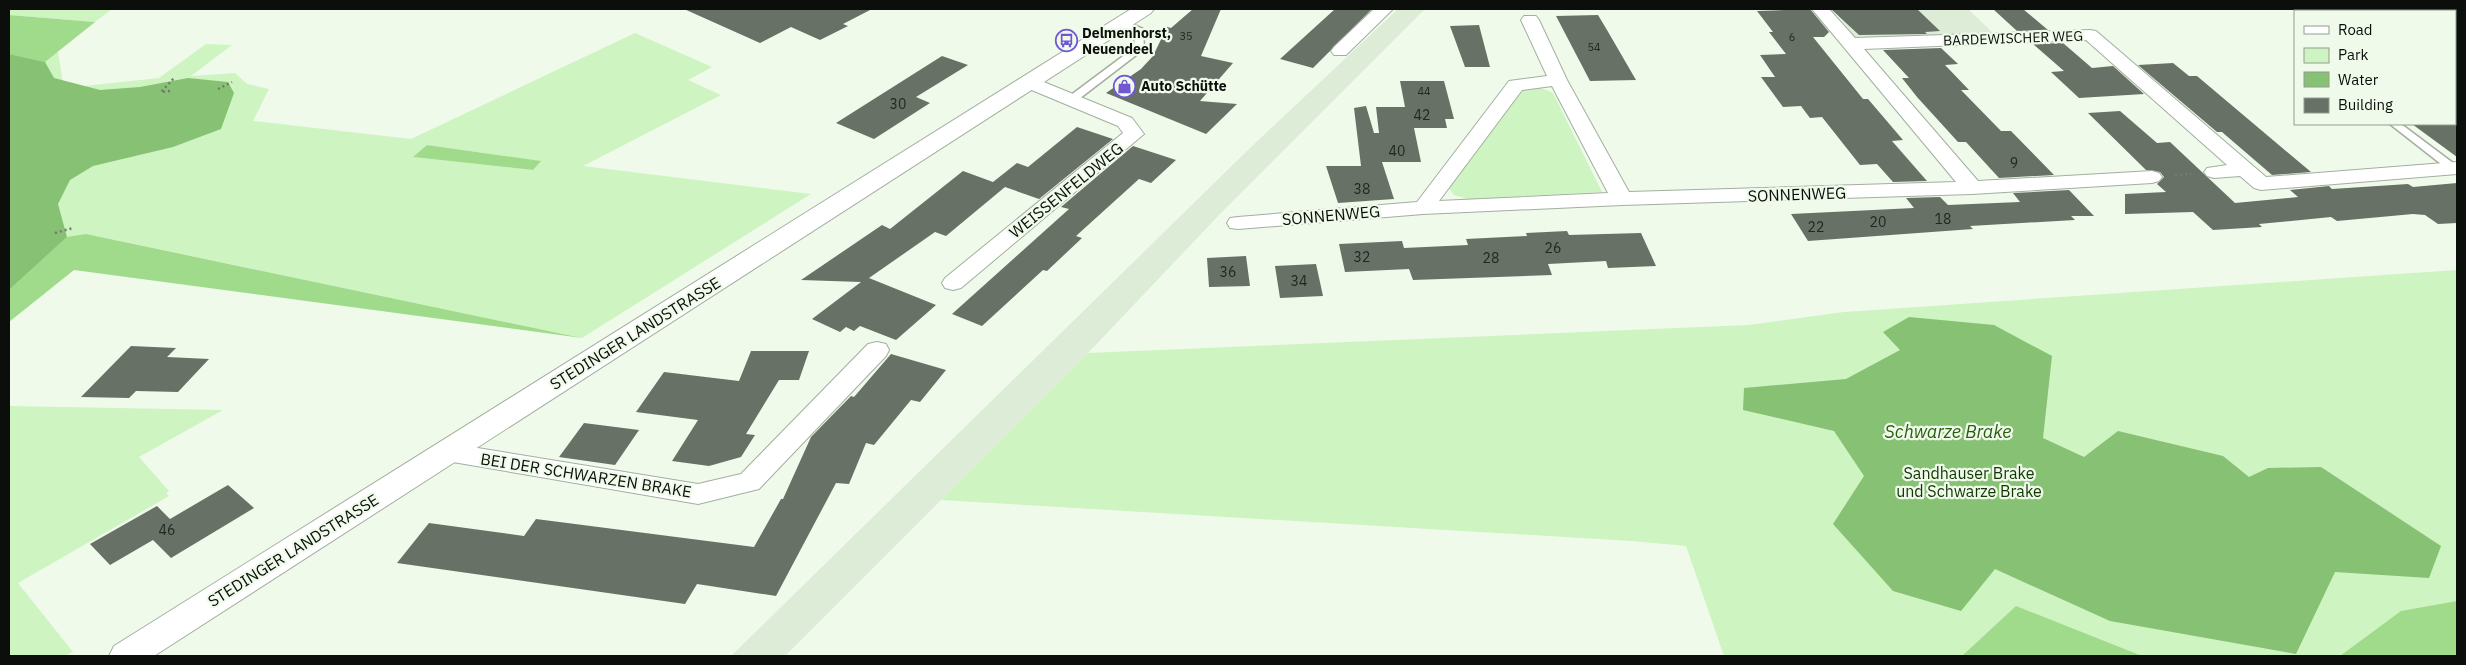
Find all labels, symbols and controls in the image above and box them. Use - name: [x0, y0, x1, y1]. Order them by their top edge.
- legend: [2294, 10, 2456, 125]
- text: Road: [2338, 20, 2373, 39]
- place label: Delmenhorst, Neuendeel: [1082, 24, 1171, 58]
- street label: BARDEWISCHER WEG: [1943, 27, 2083, 49]
- bus stop icon: Delmenhorst, Neuendeel: [1054, 29, 1078, 53]
- house number: 35: [1179, 29, 1193, 43]
- house number: 6: [1789, 30, 1795, 44]
- house number: 54: [1587, 40, 1601, 54]
- text: Park: [2338, 45, 2368, 64]
- text: Water: [2338, 70, 2379, 89]
- shop icon: Auto Schütte: [1113, 74, 1137, 98]
- place label: Auto Schütte: [1141, 77, 1227, 95]
- house number: 44: [1417, 84, 1431, 98]
- house number: 30: [890, 95, 906, 113]
- text: Building: [2338, 95, 2393, 114]
- house number: 42: [1414, 106, 1430, 124]
- street label: WEISSENFELDWEG: [1005, 138, 1127, 242]
- house number: 40: [1389, 142, 1405, 160]
- house number: 9: [2010, 154, 2018, 172]
- house number: 38: [1354, 180, 1370, 198]
- street label: SONNENWEG: [1747, 182, 1847, 206]
- street label: SONNENWEG: [1281, 201, 1381, 229]
- house number: 18: [1935, 210, 1951, 228]
- house number: 20: [1870, 213, 1886, 231]
- house number: 22: [1808, 218, 1824, 236]
- house number: 26: [1545, 239, 1561, 257]
- house number: 32: [1354, 248, 1370, 266]
- house number: 28: [1483, 249, 1499, 267]
- house number: 36: [1220, 263, 1236, 281]
- street label: STEDINGER LANDSTRASSE: [546, 272, 724, 394]
- house number: 34: [1291, 272, 1307, 290]
- water label: Schwarze Brake: [1884, 420, 2012, 443]
- street label: BEI DER SCHWARZEN BRAKE: [479, 448, 693, 502]
- park label: Sandhauser Brake und Schwarze Brake: [1896, 463, 2042, 501]
- street label: STEDINGER LANDSTRASSE: [204, 489, 382, 611]
- house number: 46: [159, 521, 175, 539]

